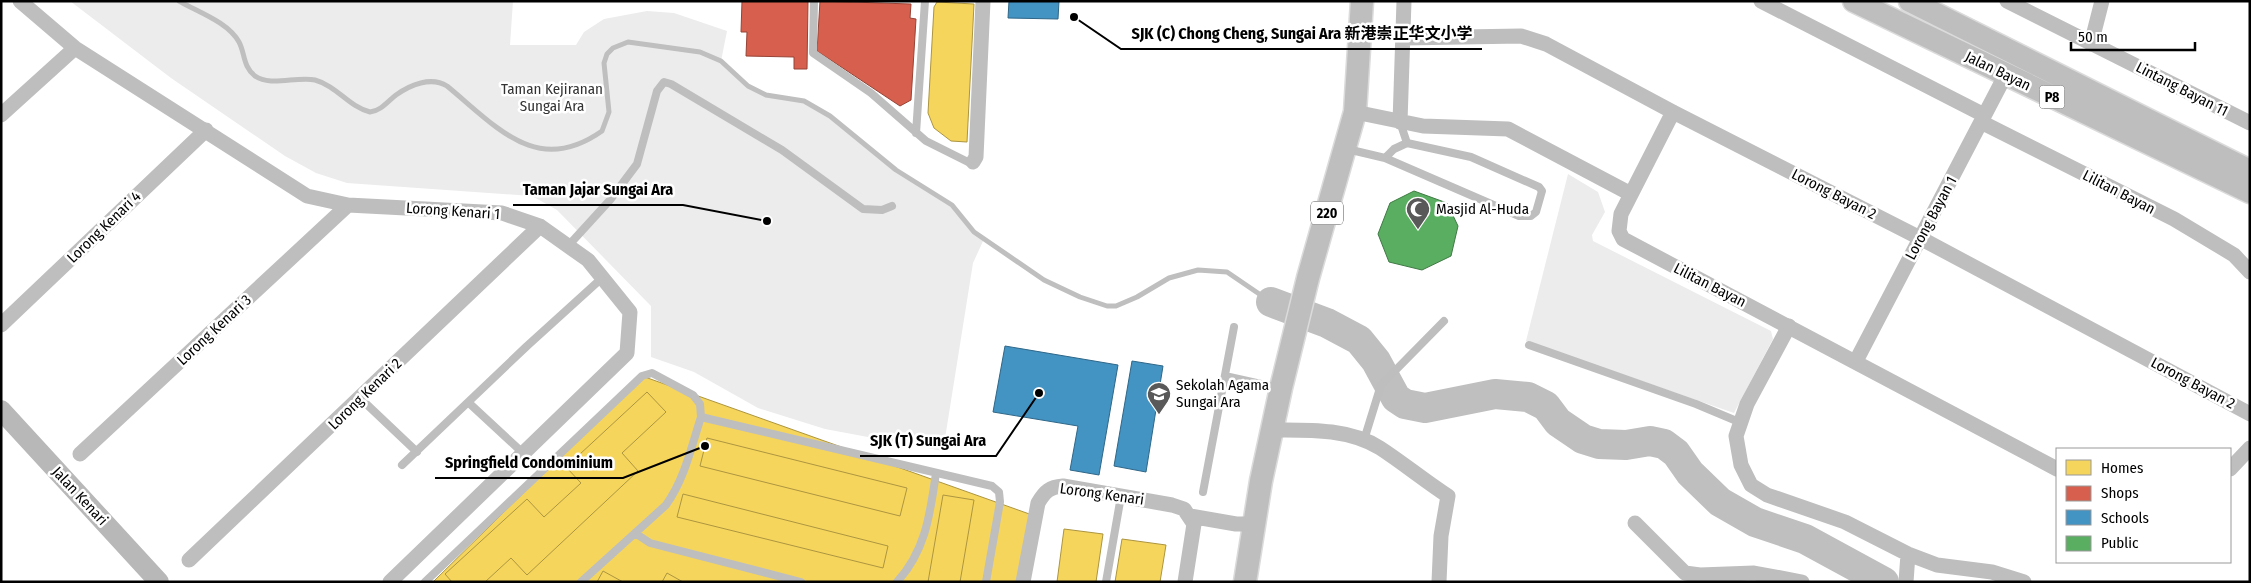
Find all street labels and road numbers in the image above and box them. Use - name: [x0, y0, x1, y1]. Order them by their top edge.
- street label: Jalan Bayan: [1962, 47, 2034, 95]
- street label: Lintang Bayan 11: [2133, 58, 2231, 120]
- road number: P8: [2040, 85, 2064, 108]
- street label: Lorong Bayan 2: [1789, 165, 1880, 223]
- street label: Lilitan Bayan: [2080, 166, 2158, 218]
- street label: Lorong Bayan 1: [1901, 173, 1961, 263]
- street label: Lorong Kenari 4: [63, 187, 145, 267]
- street label: Lorong Kenari 1: [405, 199, 501, 223]
- road number: 220: [1311, 202, 1343, 224]
- street label: Lilitan Bayan: [1671, 259, 1749, 311]
- street label: Lorong Kenari 3: [173, 291, 255, 369]
- street label: Lorong Bayan 2: [2148, 353, 2238, 413]
- street label: Lorong Kenari 2: [325, 354, 406, 433]
- street label: Jalan Kenari: [48, 463, 112, 529]
- street label: Lorong Kenari: [1059, 479, 1145, 509]

